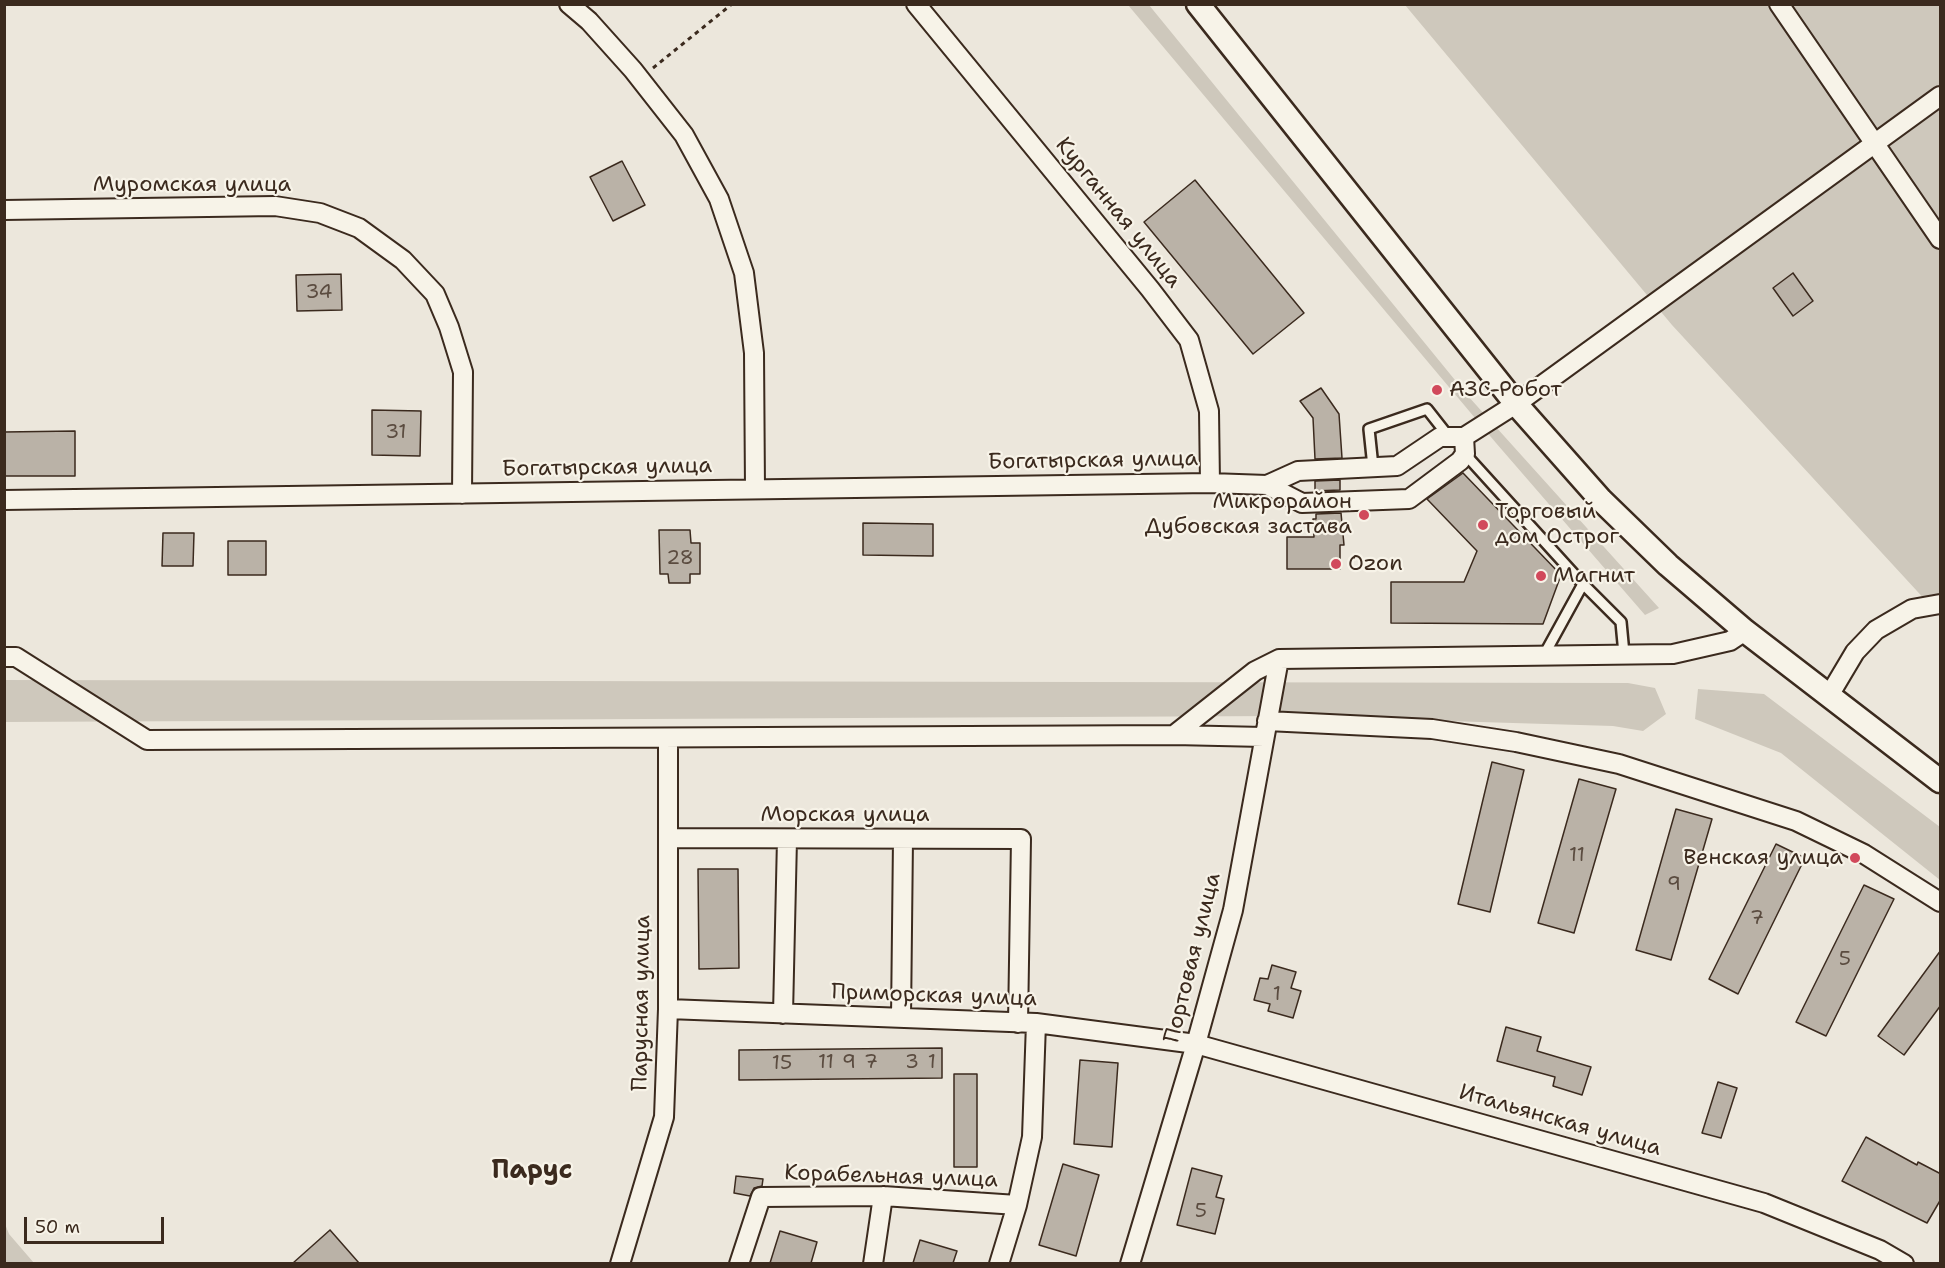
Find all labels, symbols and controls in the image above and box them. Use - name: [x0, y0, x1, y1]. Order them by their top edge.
- street label: Курганная улица: [1049, 133, 1187, 293]
- street label: Муромская улица: [93, 172, 291, 198]
- house number: 34: [305, 281, 333, 305]
- place label: АЗС-Робот: [1449, 377, 1562, 403]
- marker: АЗС-Робот: [1430, 383, 1444, 397]
- house number: 31: [385, 421, 407, 445]
- street label: Богатырская улица: [988, 446, 1198, 476]
- street label: Богатырская улица: [502, 453, 712, 483]
- place label: Микрорайон Дубовская застава: [1145, 489, 1352, 540]
- place label: Торговый дом Острог: [1495, 499, 1619, 550]
- marker: Микрорайон Дубовская застава: [1357, 508, 1371, 522]
- marker: Торговый дом Острог: [1476, 518, 1490, 532]
- house number: 28: [666, 547, 694, 571]
- place label: Ozon: [1348, 551, 1403, 577]
- marker: Ozon: [1329, 557, 1343, 571]
- place label: Магнит: [1553, 563, 1635, 589]
- marker: Магнит: [1534, 569, 1548, 583]
- street label: Морская улица: [761, 802, 929, 828]
- house number: 11: [1569, 844, 1585, 868]
- place label: Венская улица: [1683, 845, 1843, 871]
- marker: Венская улица: [1848, 851, 1862, 865]
- street label: Портовая улица: [1159, 870, 1227, 1046]
- house number: 9: [1667, 873, 1681, 897]
- house number: 7: [1750, 907, 1764, 931]
- street label: Парусная улица: [627, 915, 657, 1091]
- house number: 5: [1839, 948, 1851, 972]
- street label: Приморская улица: [831, 979, 1037, 1013]
- house number: 1: [1273, 983, 1281, 1007]
- house number: 11: [818, 1051, 834, 1075]
- house number: 9: [842, 1051, 856, 1075]
- house number: 7: [864, 1051, 878, 1075]
- house number: 3: [905, 1051, 919, 1075]
- house number: 1: [928, 1051, 936, 1075]
- house number: 15: [772, 1052, 792, 1076]
- street label: Итальянская улица: [1456, 1079, 1664, 1163]
- district label: Парус: [492, 1155, 572, 1187]
- street label: Корабельная улица: [784, 1160, 998, 1194]
- house number: 5: [1195, 1200, 1207, 1224]
- scale bar: [27, 1205, 166, 1243]
- text: 50 m: [35, 1215, 80, 1239]

